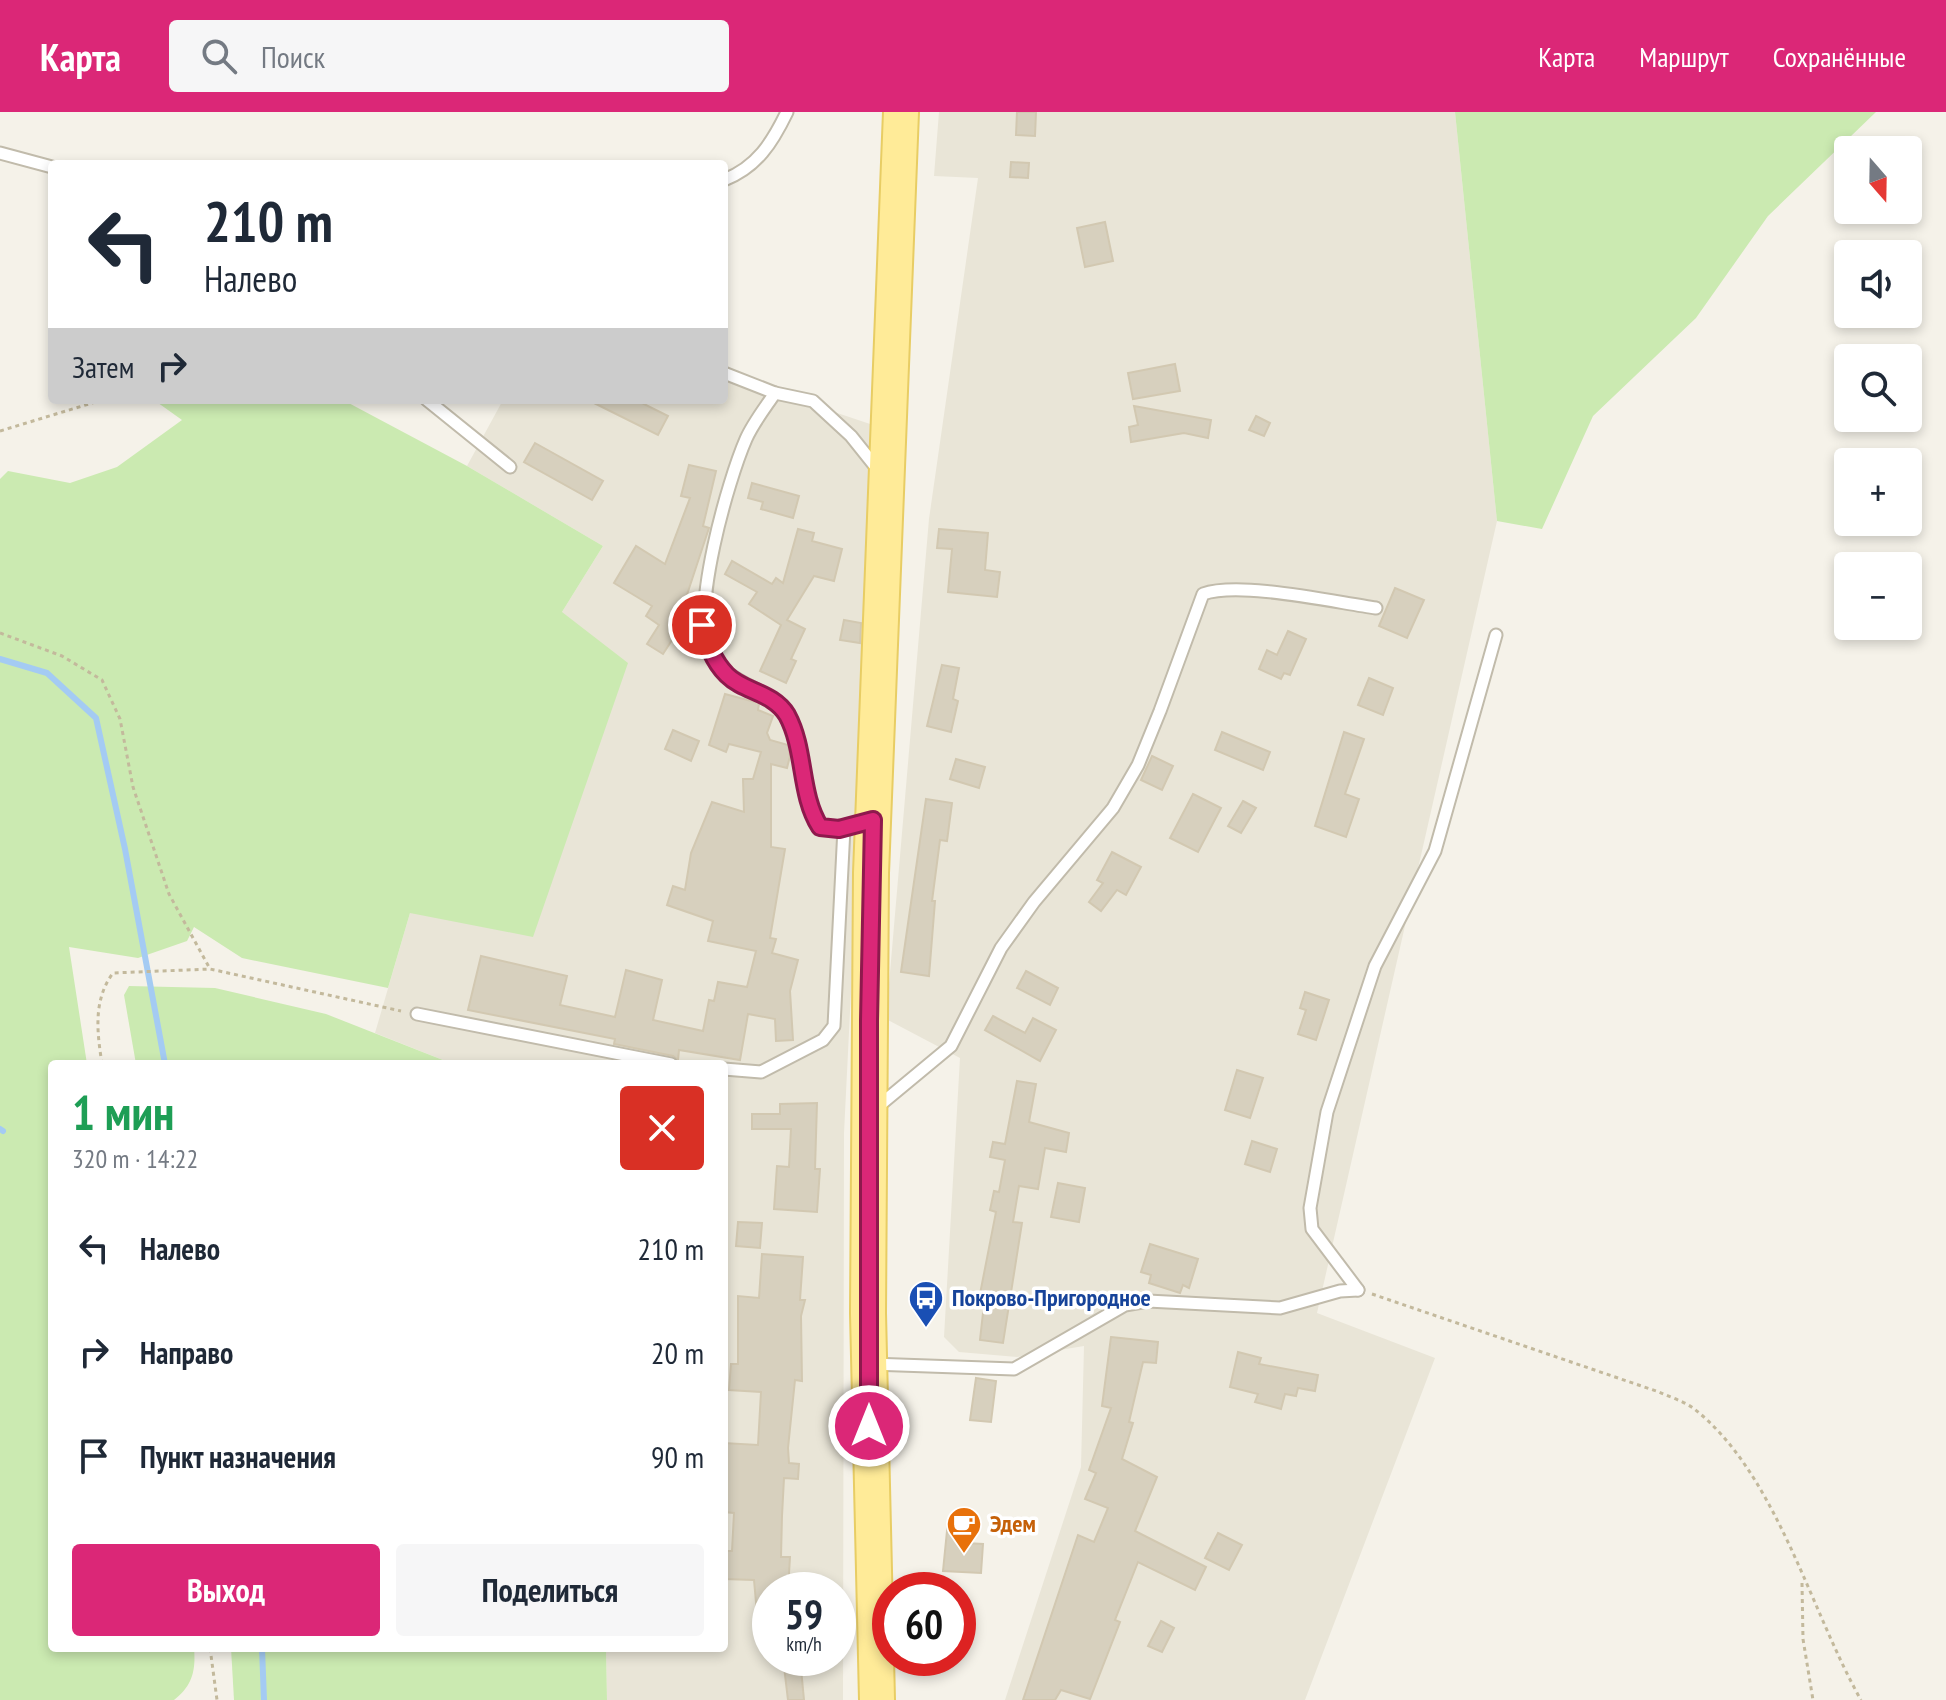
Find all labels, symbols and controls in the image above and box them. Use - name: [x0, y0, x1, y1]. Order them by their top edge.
- search box: [169, 20, 729, 92]
- text: Карта: [40, 32, 121, 81]
- icon: search: [197, 34, 241, 78]
- text: Поиск: [261, 37, 325, 76]
- text: Карта: [1538, 38, 1595, 75]
- text: Маршрут: [1639, 38, 1729, 75]
- text: Сохранённые: [1773, 38, 1906, 75]
- north arrow: [1834, 136, 1922, 224]
- map controls: [1834, 136, 1922, 640]
- text: 210 m: [204, 185, 333, 257]
- icon: left: [72, 192, 176, 296]
- button: sound: [1834, 240, 1922, 328]
- text: Налево: [204, 255, 297, 302]
- icon: right: [150, 344, 194, 388]
- button: search: [1834, 344, 1922, 432]
- text: Затем: [72, 347, 134, 386]
- button: +: [1834, 448, 1922, 536]
- button: −: [1834, 552, 1922, 640]
- pin: [668, 591, 736, 659]
- icon: arrive: [680, 603, 724, 647]
- text: 1 мин: [72, 1081, 174, 1143]
- button: close: [620, 1086, 704, 1170]
- text: 320 m · 14:22: [72, 1142, 198, 1175]
- icon: left: [72, 1226, 116, 1270]
- text: Налево: [140, 1229, 220, 1268]
- text: 210 m: [638, 1229, 704, 1268]
- bus stop icon: Покрово-Пригородное: [907, 1279, 945, 1329]
- place label: Покрово-Пригородное: [952, 1282, 1151, 1313]
- icon: right: [72, 1330, 116, 1374]
- text: Направо: [140, 1333, 233, 1372]
- text: 20 m: [651, 1333, 704, 1372]
- position arrow: [827, 1384, 911, 1468]
- icon: arrive: [72, 1434, 116, 1478]
- text: Пункт назначения: [140, 1437, 336, 1476]
- text: 90 m: [651, 1437, 704, 1476]
- cafe icon: Эдем: [945, 1505, 983, 1555]
- place label: Эдем: [990, 1508, 1036, 1539]
- button: Выход: [72, 1544, 380, 1636]
- button: Поделиться: [396, 1544, 704, 1636]
- speed limit sign: 60: [872, 1572, 976, 1676]
- text: 59: [785, 1588, 823, 1640]
- text: km/h: [786, 1631, 822, 1657]

